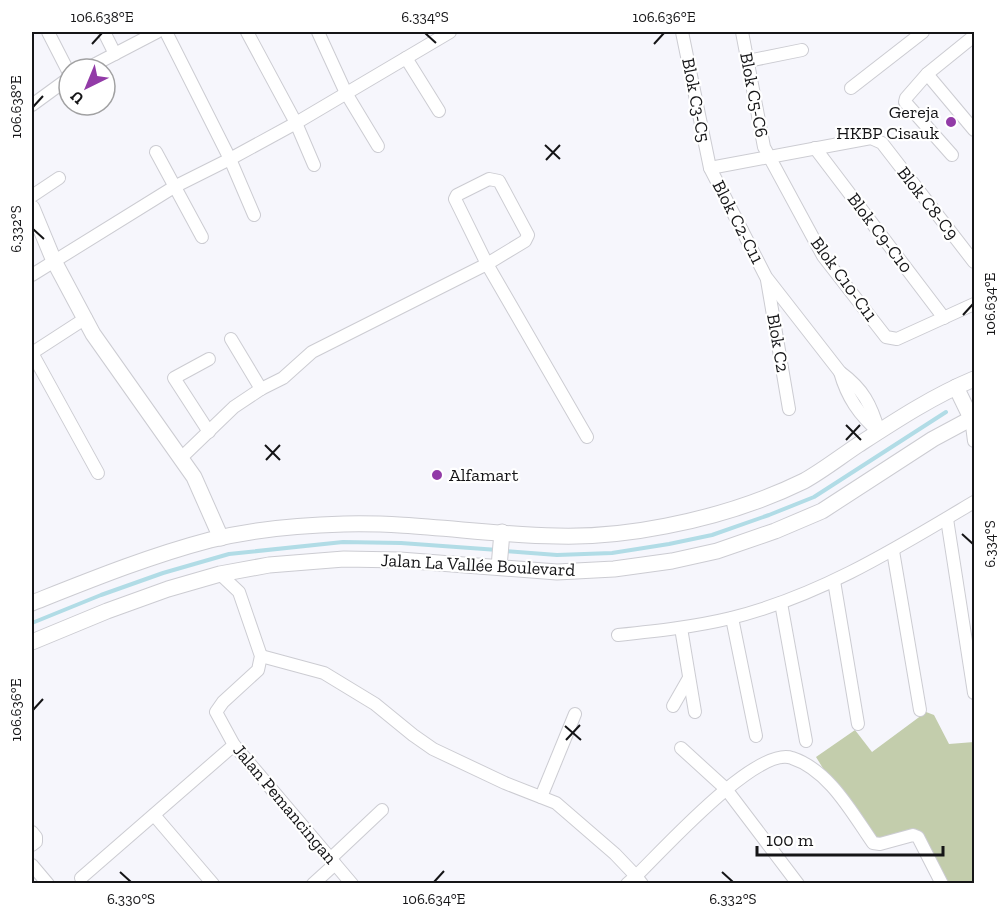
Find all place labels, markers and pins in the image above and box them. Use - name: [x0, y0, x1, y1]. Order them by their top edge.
- place label: Gereja HKBP Cisauk: [836, 101, 940, 144]
- marker: Gereja HKBP Cisauk: [944, 115, 958, 129]
- place label: Alfamart: [449, 464, 519, 486]
- marker: Alfamart: [430, 468, 444, 482]

